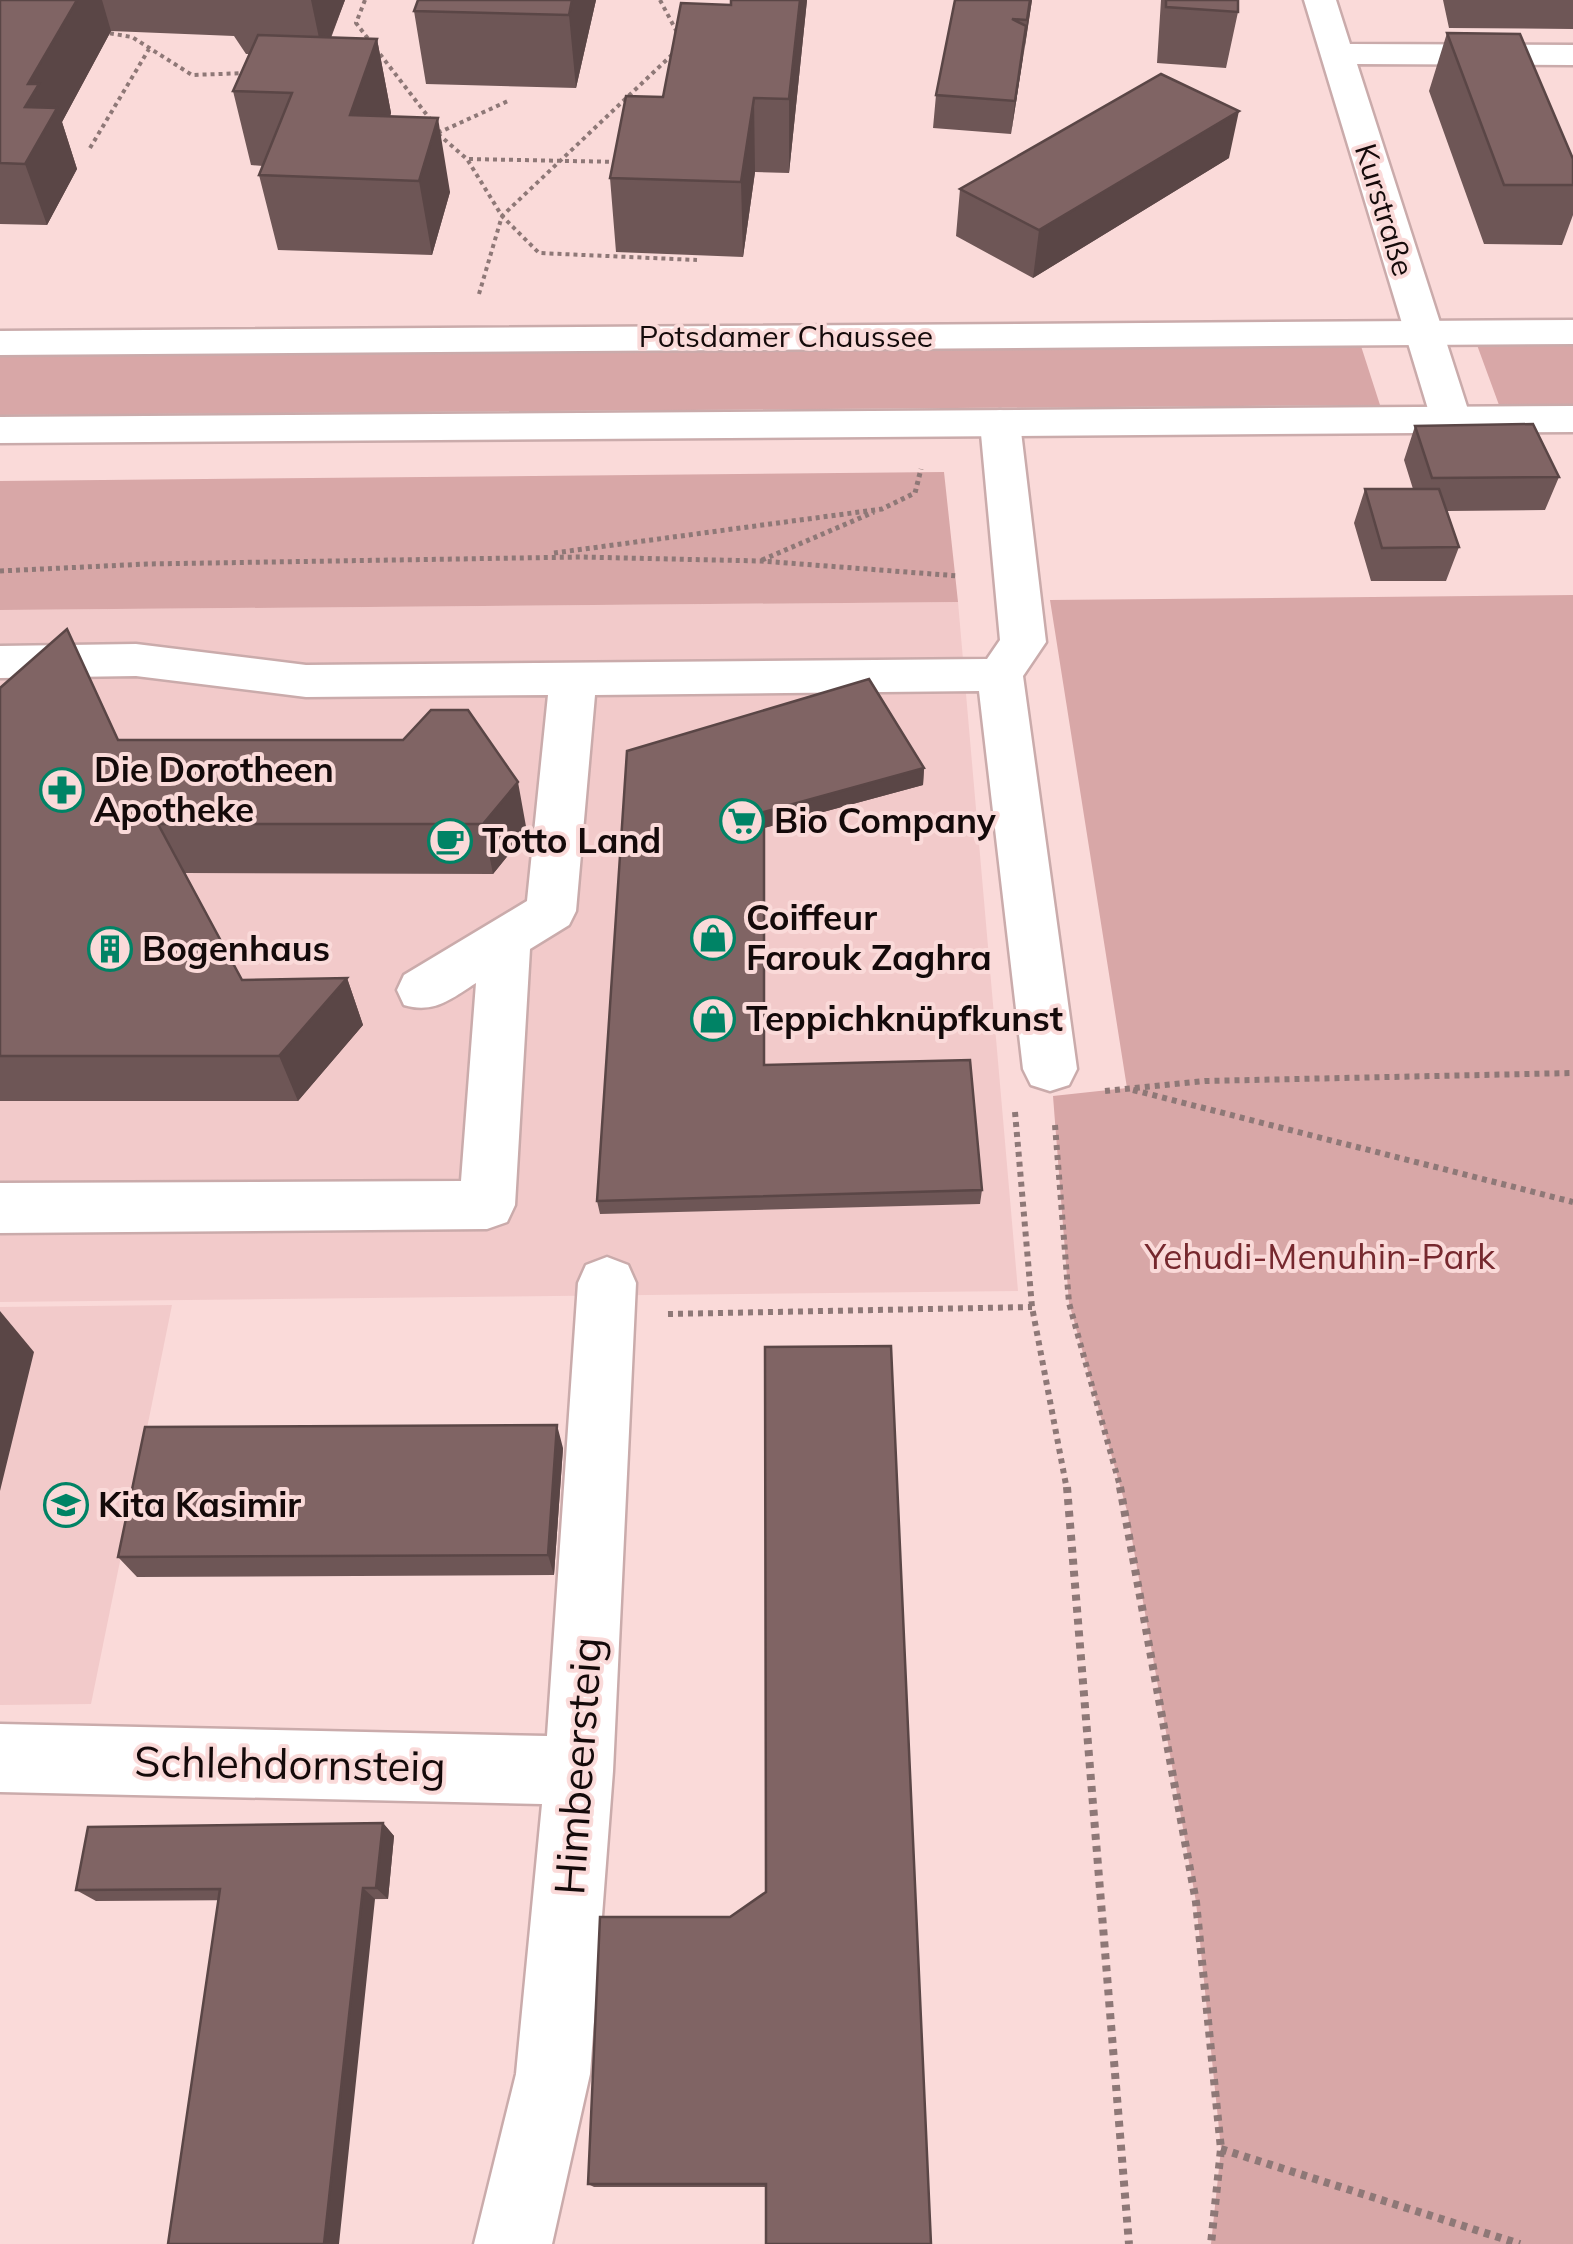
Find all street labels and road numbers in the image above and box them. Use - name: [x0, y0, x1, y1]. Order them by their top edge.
- street label: Kurstraße: [1347, 139, 1423, 280]
- street label: Potsdamer Chaussee: [639, 317, 933, 355]
- street label: Himbeersteig: [542, 1635, 613, 1897]
- street label: Schlehdornsteig: [134, 1734, 446, 1793]

